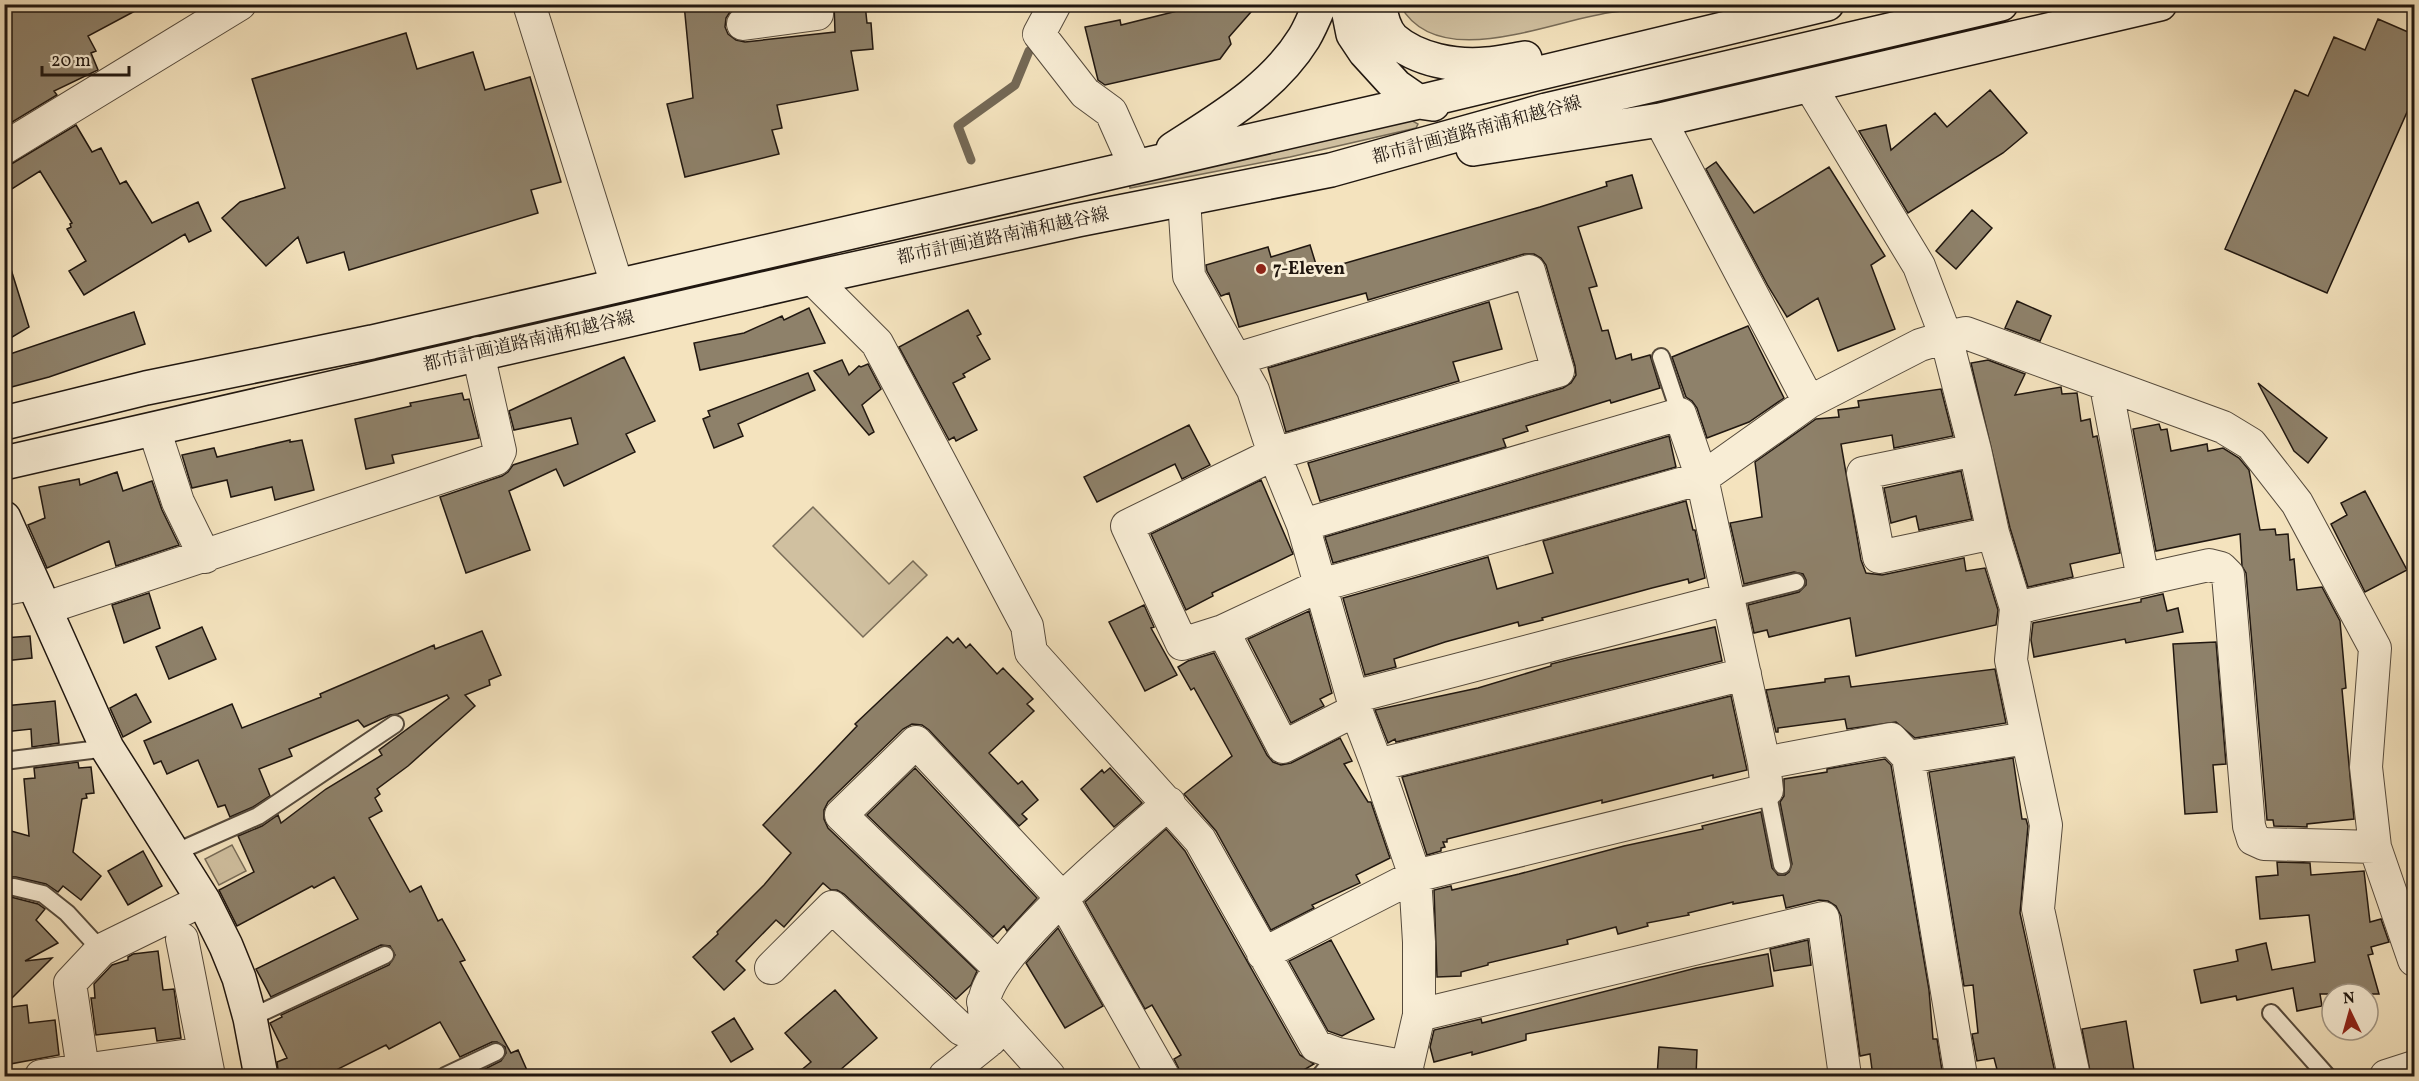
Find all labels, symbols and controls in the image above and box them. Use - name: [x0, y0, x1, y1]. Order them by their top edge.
- scale bar: [42, 39, 129, 77]
- text: 20 m: [51, 49, 91, 74]
- street label: 都市計画道路南浦和越谷線: [1369, 91, 1585, 171]
- street label: 都市計画道路南浦和越谷線: [895, 202, 1111, 272]
- place label: 7-Eleven: [1273, 257, 1345, 282]
- marker: 7-Eleven: [1254, 262, 1268, 276]
- street label: 都市計画道路南浦和越谷線: [421, 306, 637, 378]
- north arrow: [2320, 982, 2380, 1042]
- text: N: [2342, 988, 2356, 1011]

